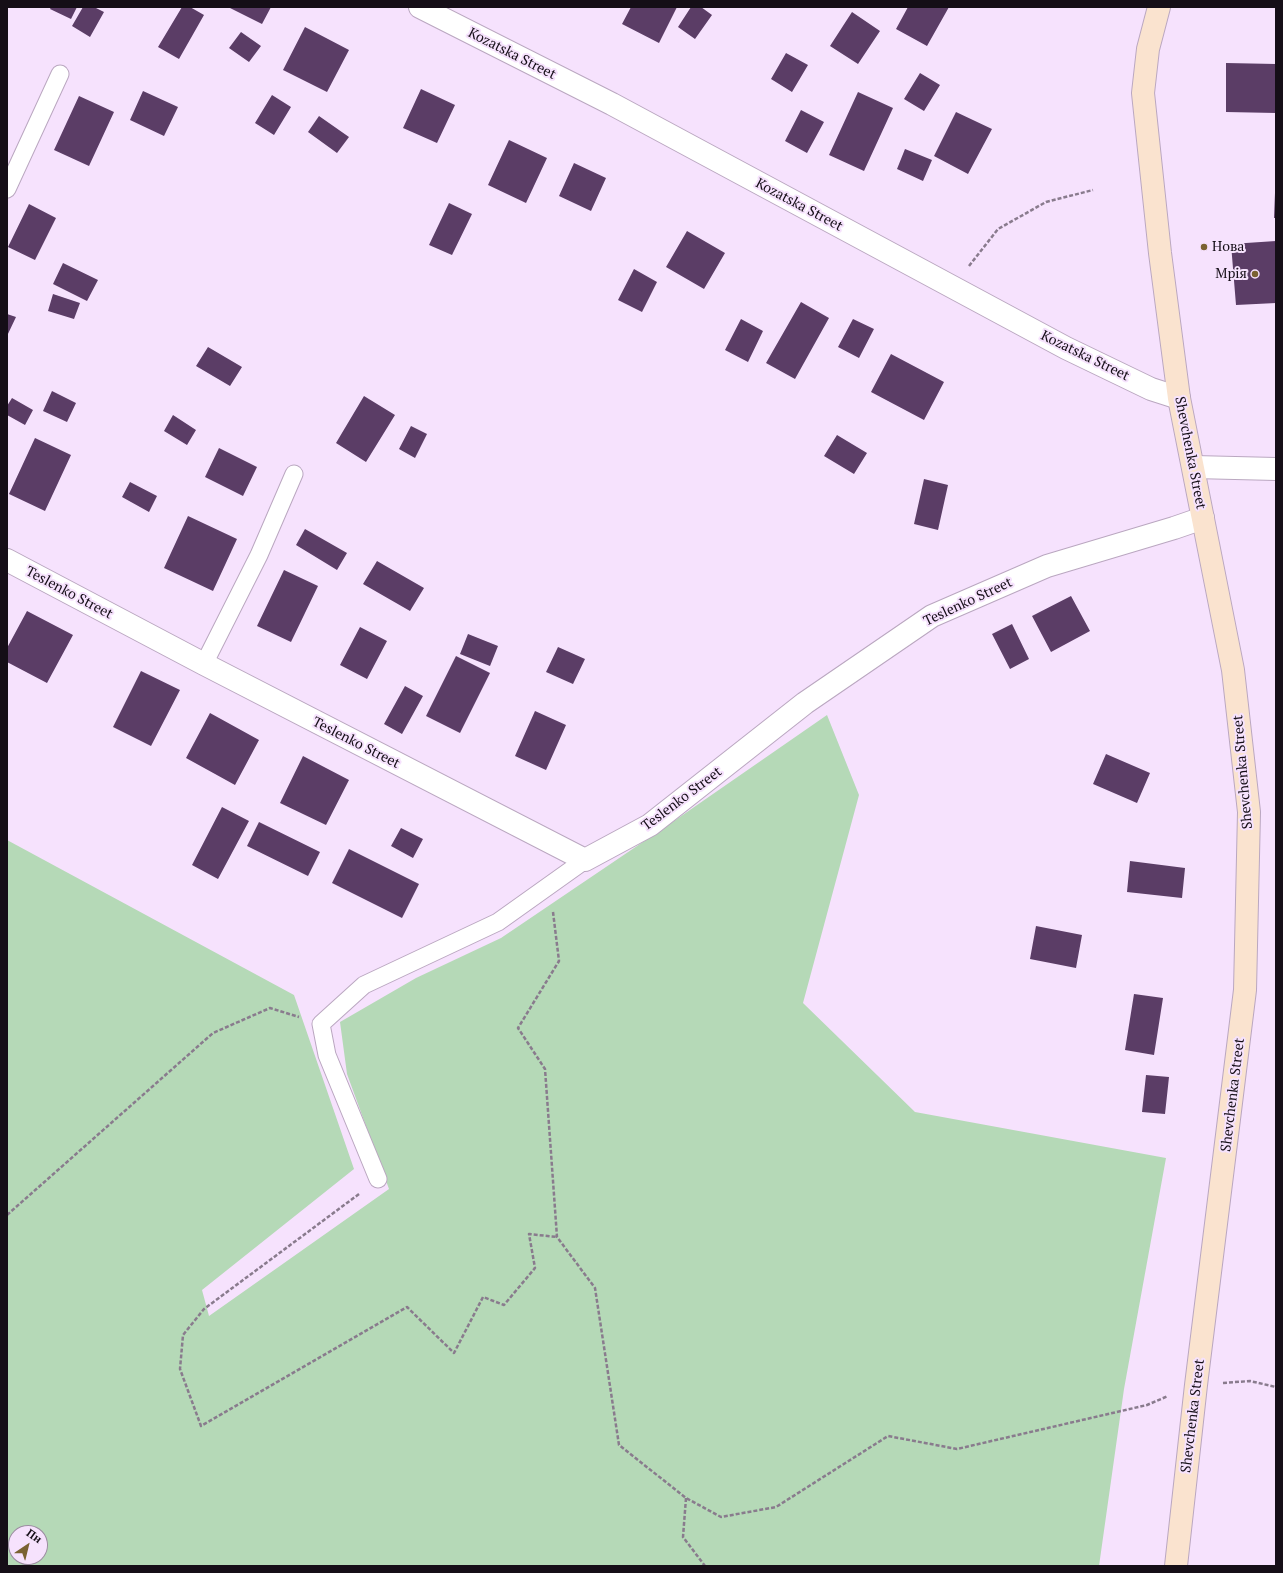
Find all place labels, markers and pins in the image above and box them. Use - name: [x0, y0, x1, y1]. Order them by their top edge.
- place label: Нова: [1212, 239, 1244, 255]
- marker: Нова: [1199, 242, 1209, 252]
- place label: Мрія: [1215, 266, 1247, 282]
- marker: Мрія: [1250, 269, 1260, 279]

